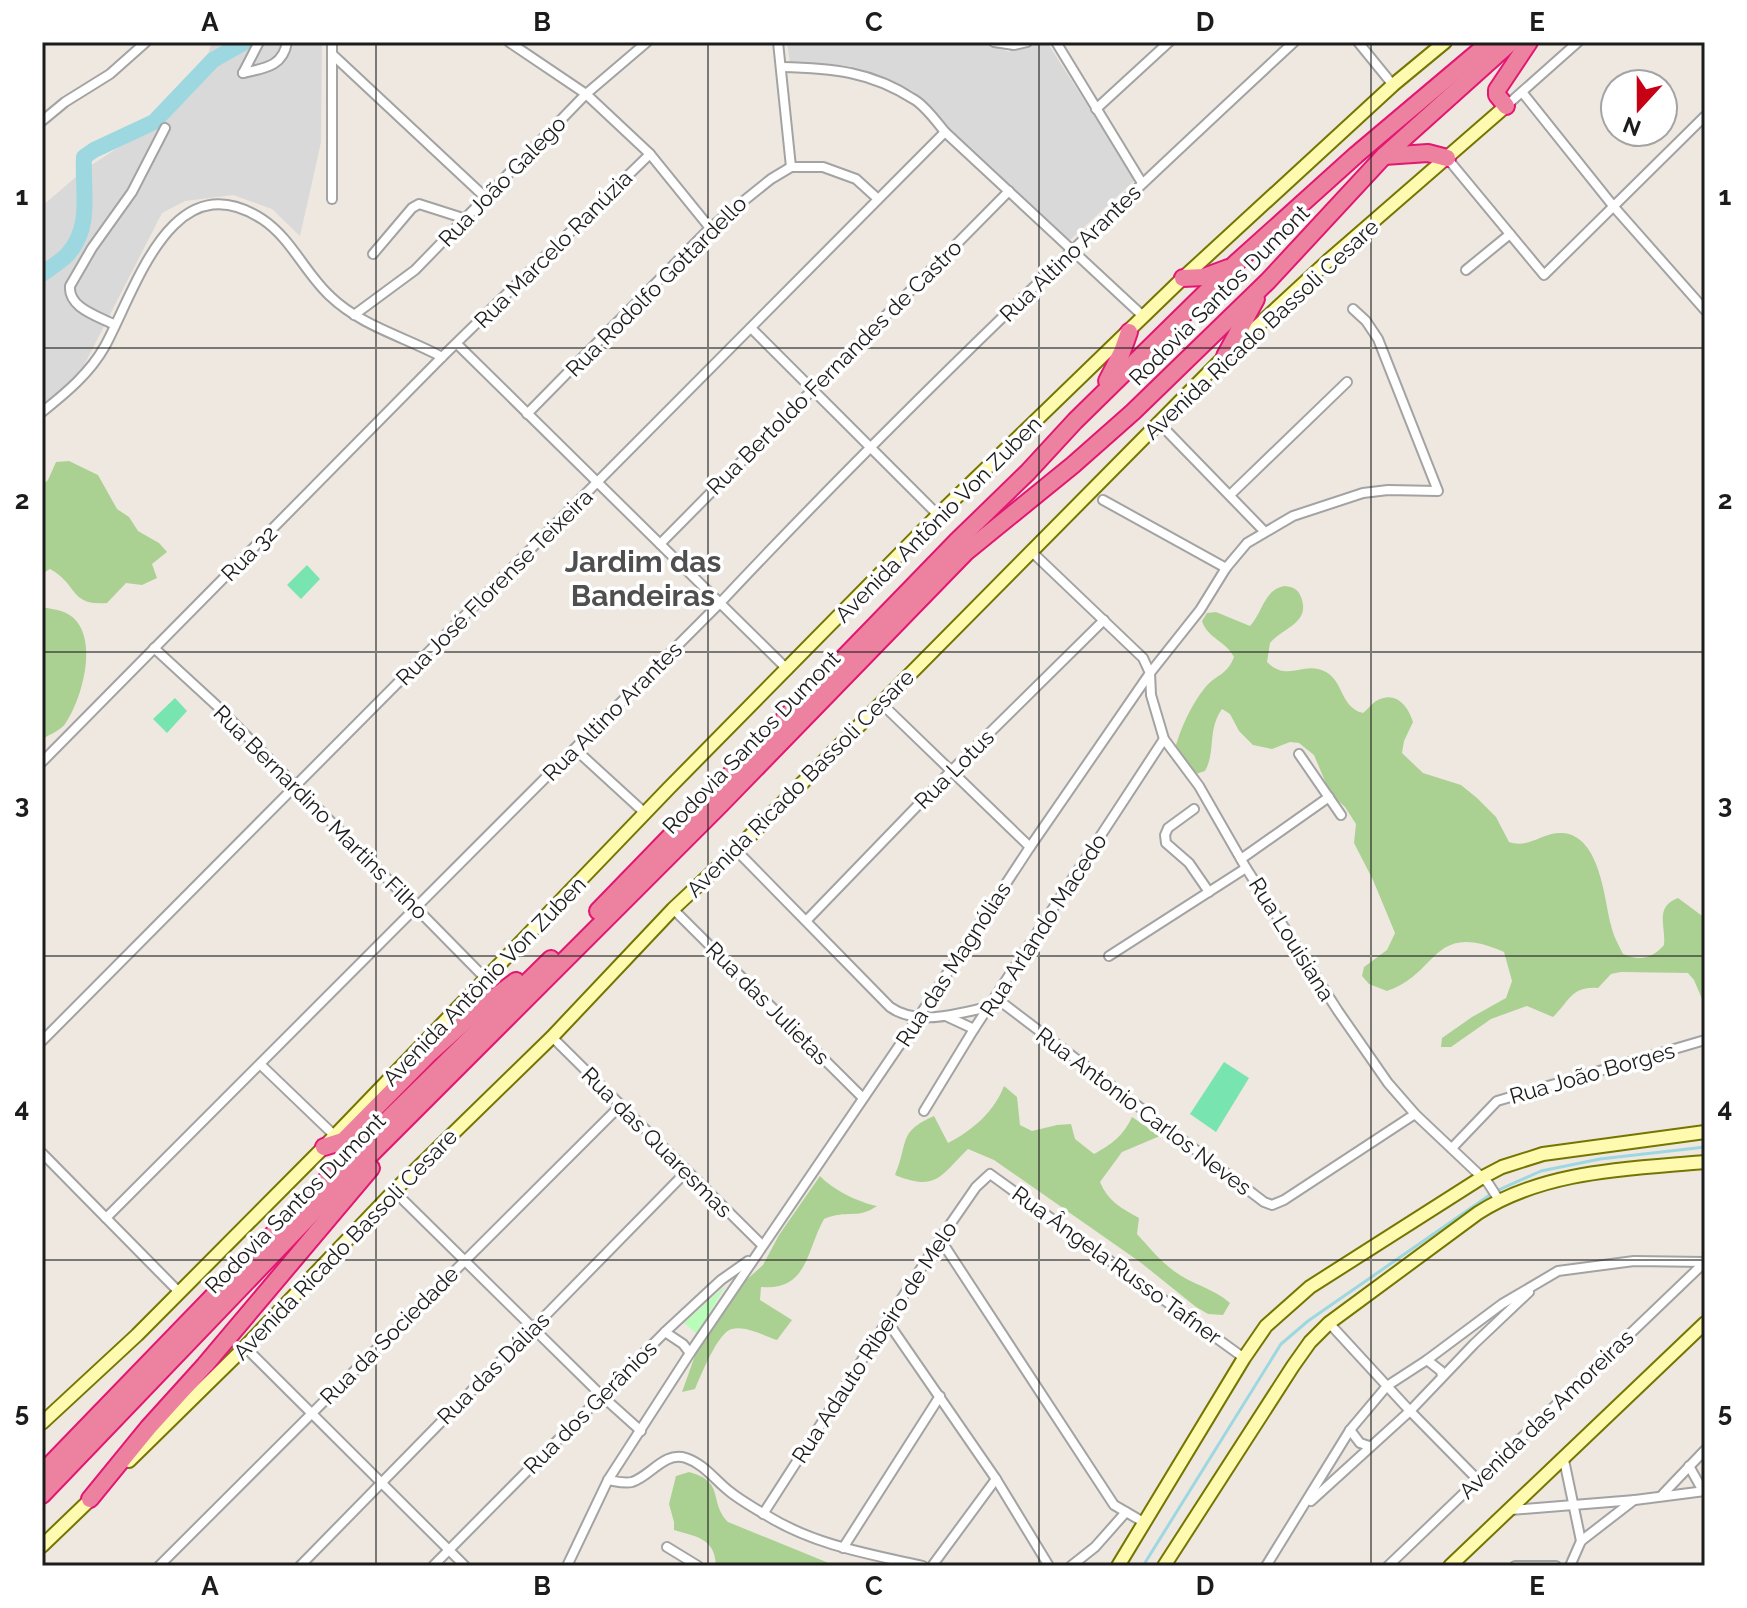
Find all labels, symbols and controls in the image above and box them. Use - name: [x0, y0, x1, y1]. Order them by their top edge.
- text: A: [201, 7, 219, 37]
- text: B: [533, 7, 551, 37]
- text: C: [865, 7, 883, 37]
- text: D: [1196, 7, 1214, 37]
- text: E: [1529, 7, 1545, 37]
- north arrow: [1599, 68, 1679, 148]
- street label: Rua João Galego: [433, 110, 571, 252]
- text: N: [1619, 112, 1644, 142]
- street label: Rua Marcelo Ranúzia: [469, 165, 637, 333]
- street label: Rua Altino Arantes: [994, 179, 1146, 327]
- text: 1: [16, 181, 29, 211]
- text: 1: [1719, 181, 1732, 211]
- street label: Rua Rodolfo Gottardello: [560, 190, 752, 382]
- street label: Rodovia Santos Dumont: [1123, 199, 1315, 391]
- street label: Avenida Ricado Bassoli Cesare: [1138, 213, 1384, 445]
- street label: Rua Bertoldo Fernandes de Castro: [701, 234, 967, 500]
- street label: Avenida Antônio Von Zuben: [829, 410, 1047, 628]
- street label: Rua José Florense Teixeira: [390, 483, 598, 691]
- text: 2: [15, 485, 29, 515]
- text: 2: [1718, 485, 1732, 515]
- street label: Rua 32: [216, 520, 282, 586]
- district label: Jardim das Bandeiras: [565, 544, 721, 613]
- street label: Rua Altino Arantes: [537, 636, 687, 786]
- street label: Rodovia Santos Dumont: [657, 645, 846, 839]
- street label: Avenida Ricado Bassoli Cesare: [681, 664, 919, 902]
- street label: Rua Bernardino Martins Filho: [209, 700, 433, 924]
- street label: Rua Lotus: [909, 724, 999, 814]
- text: 3: [15, 789, 29, 819]
- text: 3: [1718, 789, 1732, 819]
- street label: Rua Arlando Macedo: [974, 829, 1112, 1021]
- street label: Avenida Antônio Von Zuben: [377, 871, 591, 1091]
- street label: Rua Louisiana: [1244, 872, 1340, 1006]
- street label: Rua das Magnólias: [890, 877, 1016, 1051]
- street label: Rua das Julietas: [701, 936, 835, 1070]
- street label: Rua Antonio Carlos Neves: [1031, 1022, 1257, 1200]
- street label: Rua João Borges: [1506, 1037, 1678, 1109]
- street label: Rua das Quaresmas: [576, 1061, 738, 1223]
- text: 4: [15, 1093, 29, 1123]
- text: 4: [1718, 1093, 1732, 1123]
- street label: Rodovia Santos Dumont: [199, 1107, 391, 1299]
- street label: Avenida Ricado Bassoli Cesare: [228, 1123, 462, 1365]
- street label: Rua Ângela Russo Tafner: [1007, 1180, 1227, 1350]
- street label: Rua Adauto Ribeiro de Melo: [786, 1216, 962, 1468]
- street label: Rua da Sociedade: [315, 1260, 464, 1409]
- street label: Rua das Dálias: [432, 1307, 554, 1429]
- street label: Avenida das Amoreiras: [1453, 1324, 1639, 1504]
- street label: Rua dos Gerânios: [518, 1335, 662, 1479]
- text: 5: [15, 1397, 29, 1427]
- text: 5: [1718, 1397, 1732, 1427]
- text: A: [201, 1571, 219, 1601]
- text: B: [533, 1571, 551, 1601]
- text: C: [865, 1571, 883, 1601]
- text: D: [1196, 1571, 1214, 1601]
- text: E: [1529, 1571, 1545, 1601]

